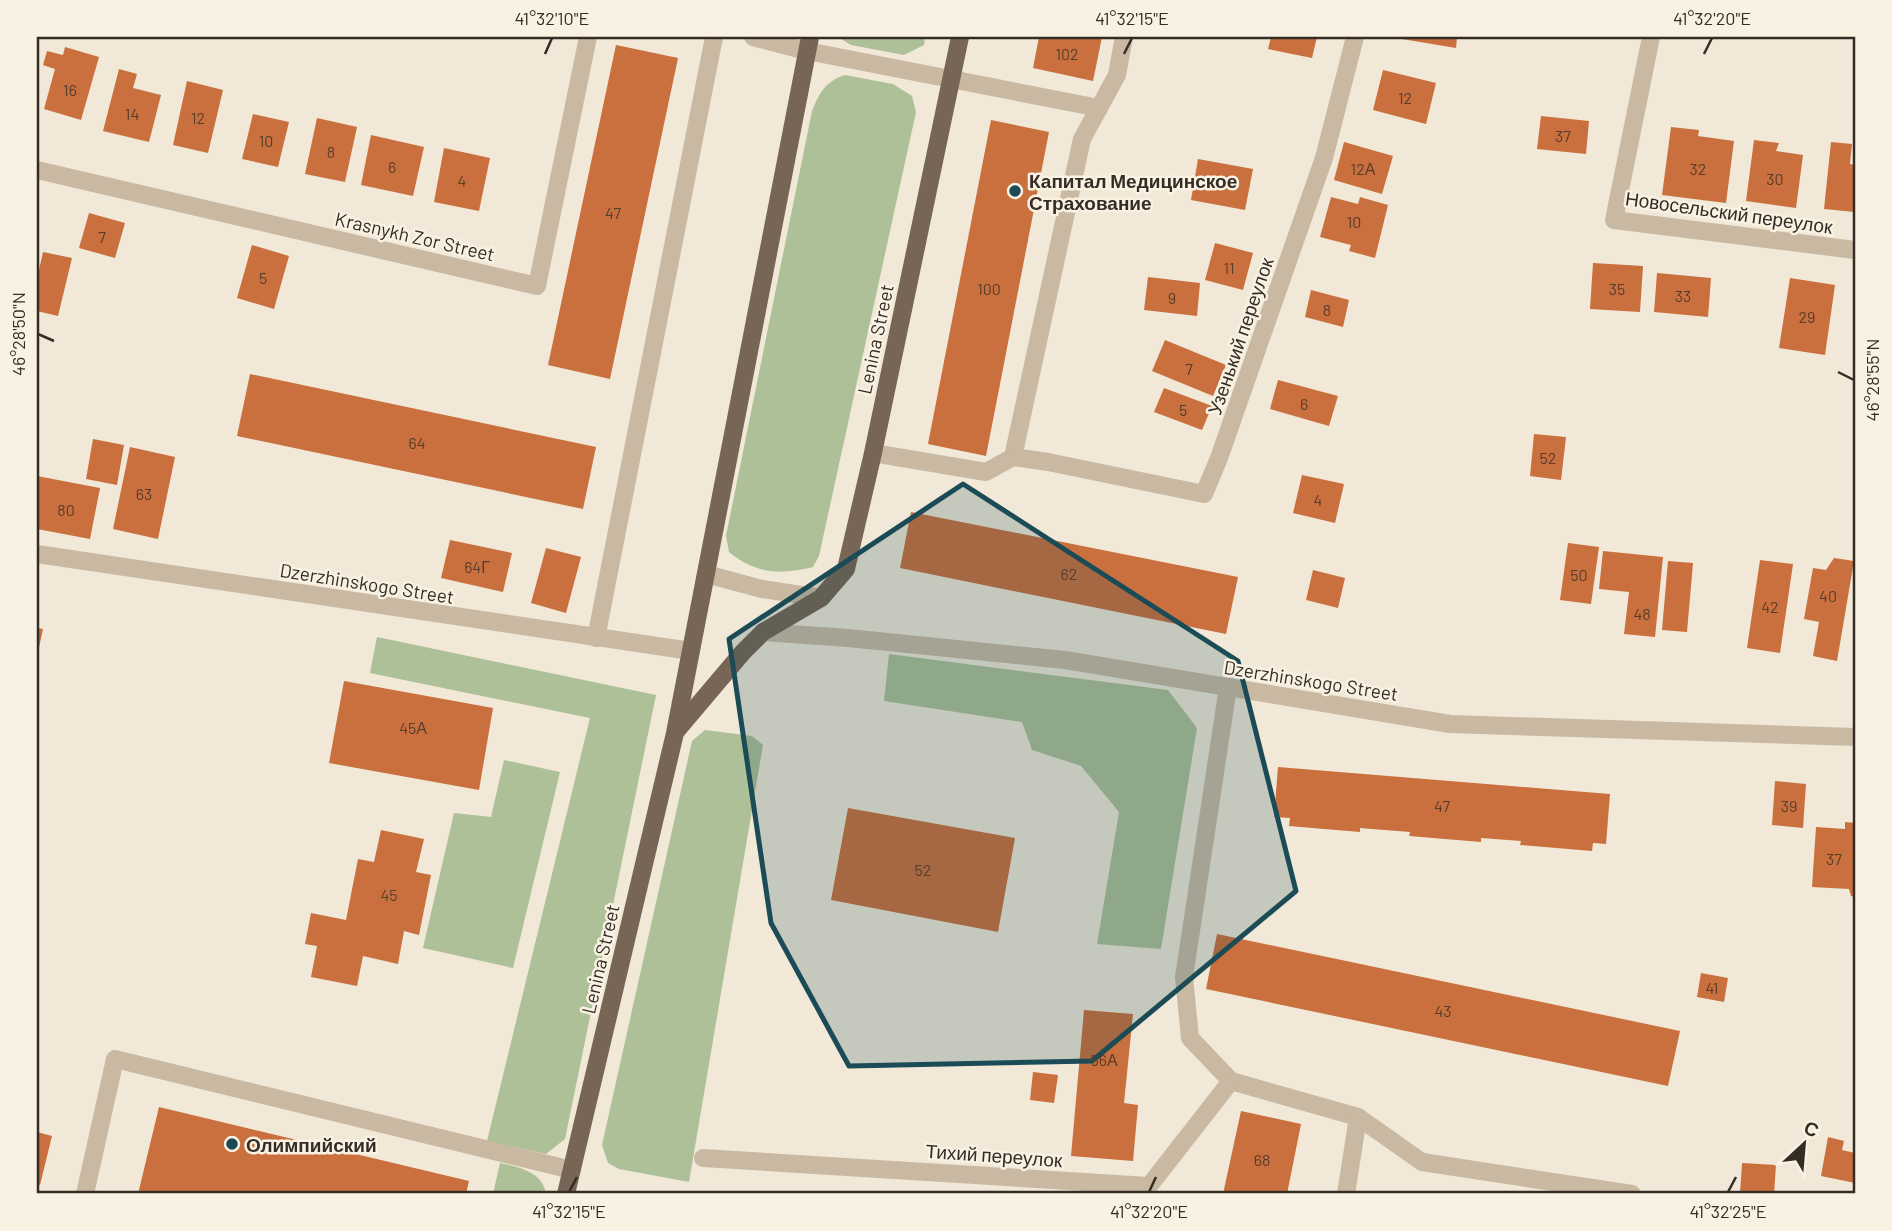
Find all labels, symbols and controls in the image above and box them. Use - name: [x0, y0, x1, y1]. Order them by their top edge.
- text: 41°32'10"E: [515, 7, 589, 29]
- text: 41°32'15"E: [1095, 7, 1169, 29]
- text: 41°32'20"E: [1673, 7, 1751, 29]
- house number: 102: [1055, 44, 1079, 63]
- house number: 16: [63, 80, 77, 99]
- house number: 12: [1398, 88, 1412, 107]
- house number: 14: [125, 104, 139, 123]
- house number: 12: [191, 108, 205, 127]
- house number: 37: [1555, 126, 1571, 145]
- house number: 10: [259, 131, 273, 150]
- house number: 8: [327, 142, 335, 161]
- house number: 6: [388, 157, 396, 176]
- house number: 12А: [1351, 159, 1376, 178]
- house number: 32: [1690, 159, 1706, 178]
- place label: Капитал Медицинское Страхование: [1029, 169, 1237, 214]
- house number: 30: [1766, 169, 1784, 188]
- house number: 4: [458, 171, 466, 190]
- marker: Капитал Медицинское Страхование: [1007, 183, 1023, 199]
- street label: Новосельский переулок: [1624, 186, 1835, 238]
- house number: 47: [605, 203, 621, 222]
- street label: Krasnykh Zor Street: [333, 206, 497, 266]
- house number: 10: [1347, 212, 1361, 231]
- house number: 7: [98, 227, 106, 246]
- street label: Узенький переулок: [1202, 254, 1278, 418]
- house number: 11: [1223, 258, 1235, 277]
- house number: 5: [259, 268, 267, 287]
- house number: 100: [977, 279, 1001, 298]
- house number: 35: [1609, 279, 1625, 298]
- street label: Lenina Street: [852, 282, 898, 396]
- house number: 33: [1675, 286, 1691, 305]
- house number: 9: [1168, 288, 1176, 307]
- text: 46°28'50"N: [7, 292, 29, 376]
- house number: 8: [1323, 300, 1331, 319]
- house number: 29: [1799, 307, 1815, 326]
- text: 46°28'55"N: [1861, 339, 1883, 421]
- house number: 7: [1185, 359, 1193, 378]
- house number: 6: [1300, 394, 1308, 413]
- house number: 5: [1179, 400, 1187, 419]
- house number: 64: [408, 433, 426, 452]
- house number: 52: [1540, 448, 1556, 467]
- house number: 63: [136, 484, 152, 503]
- house number: 4: [1314, 490, 1322, 509]
- house number: 80: [57, 500, 75, 519]
- house number: 64Г: [464, 557, 490, 576]
- street label: Dzerzhinskogo Street: [278, 558, 456, 608]
- house number: 62: [1061, 564, 1077, 583]
- house number: 50: [1570, 565, 1588, 584]
- house number: 40: [1819, 586, 1837, 605]
- house number: 42: [1761, 597, 1779, 616]
- house number: 48: [1633, 604, 1651, 623]
- street label: Dzerzhinskogo Street: [1222, 655, 1400, 705]
- house number: 45А: [399, 718, 427, 737]
- house number: 47: [1434, 796, 1450, 815]
- house number: 39: [1781, 796, 1797, 815]
- house number: 37: [1826, 849, 1842, 868]
- house number: 52: [915, 860, 931, 879]
- house number: 45: [380, 885, 398, 904]
- street label: Lenina Street: [576, 902, 624, 1016]
- house number: 41: [1706, 978, 1718, 997]
- house number: 43: [1434, 1001, 1452, 1020]
- house number: 56А: [1090, 1050, 1118, 1069]
- north arrow: [1770, 1108, 1840, 1178]
- text: С: [1800, 1115, 1823, 1142]
- place label: Олимпийский: [246, 1133, 377, 1156]
- marker: Олимпийский: [224, 1136, 240, 1152]
- street label: Тихий переулок: [925, 1139, 1064, 1171]
- house number: 68: [1254, 1150, 1270, 1169]
- text: 41°32'15"E: [532, 1200, 606, 1222]
- text: 41°32'20"E: [1110, 1200, 1188, 1222]
- text: 41°32'25"E: [1689, 1200, 1767, 1222]

